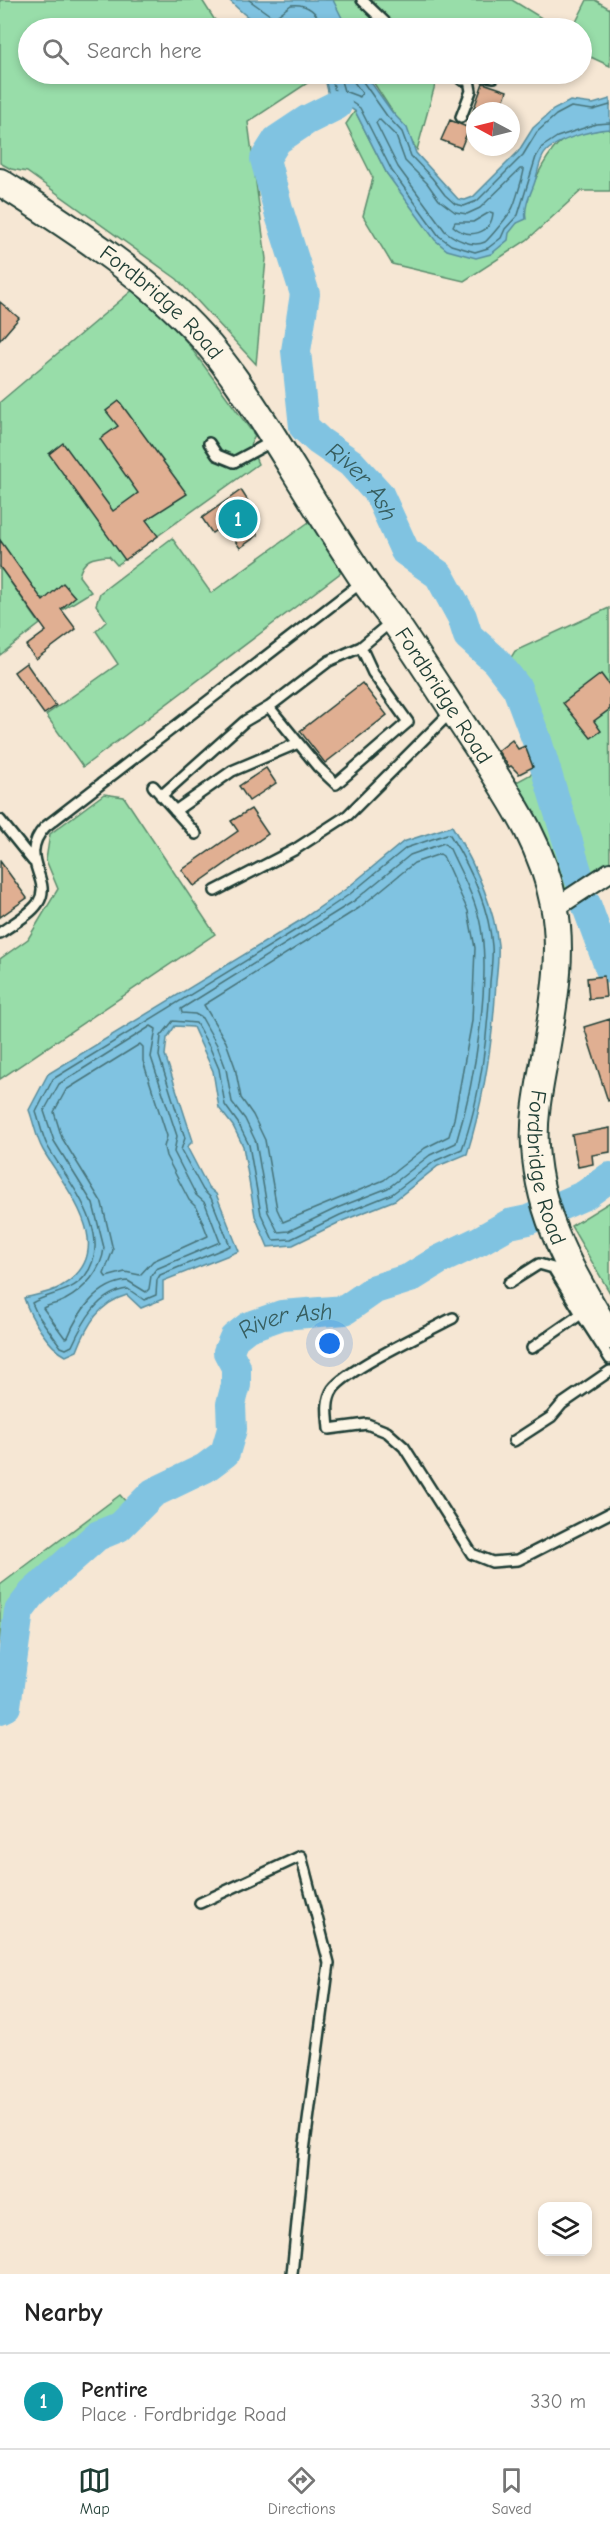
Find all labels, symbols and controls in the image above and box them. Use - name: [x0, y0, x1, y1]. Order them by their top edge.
- search box: [18, 18, 592, 84]
- icon: search: [39, 35, 72, 68]
- text: Search here: [87, 38, 202, 64]
- north arrow: [466, 102, 520, 156]
- street label: Fordbridge Road: [95, 240, 228, 365]
- water label: River Ash: [321, 436, 403, 525]
- pin: 1: [218, 496, 258, 542]
- street label: Fordbridge Road: [389, 623, 498, 769]
- street label: Fordbridge Road: [522, 1088, 571, 1249]
- water label: River Ash: [232, 1297, 334, 1344]
- your location: [315, 1329, 344, 1358]
- map controls: [538, 2202, 592, 2256]
- button: layers: [538, 2202, 592, 2256]
- text: Nearby: [24, 2298, 103, 2328]
- text: Pentire: [81, 2377, 147, 2403]
- text: 1: [40, 2390, 47, 2413]
- text: 330 m: [530, 2390, 586, 2413]
- text: Place · Fordbridge Road: [81, 2403, 287, 2426]
- tab: Map: [78, 2464, 111, 2518]
- tab: Directions: [268, 2464, 335, 2518]
- tab: Saved: [492, 2464, 532, 2518]

